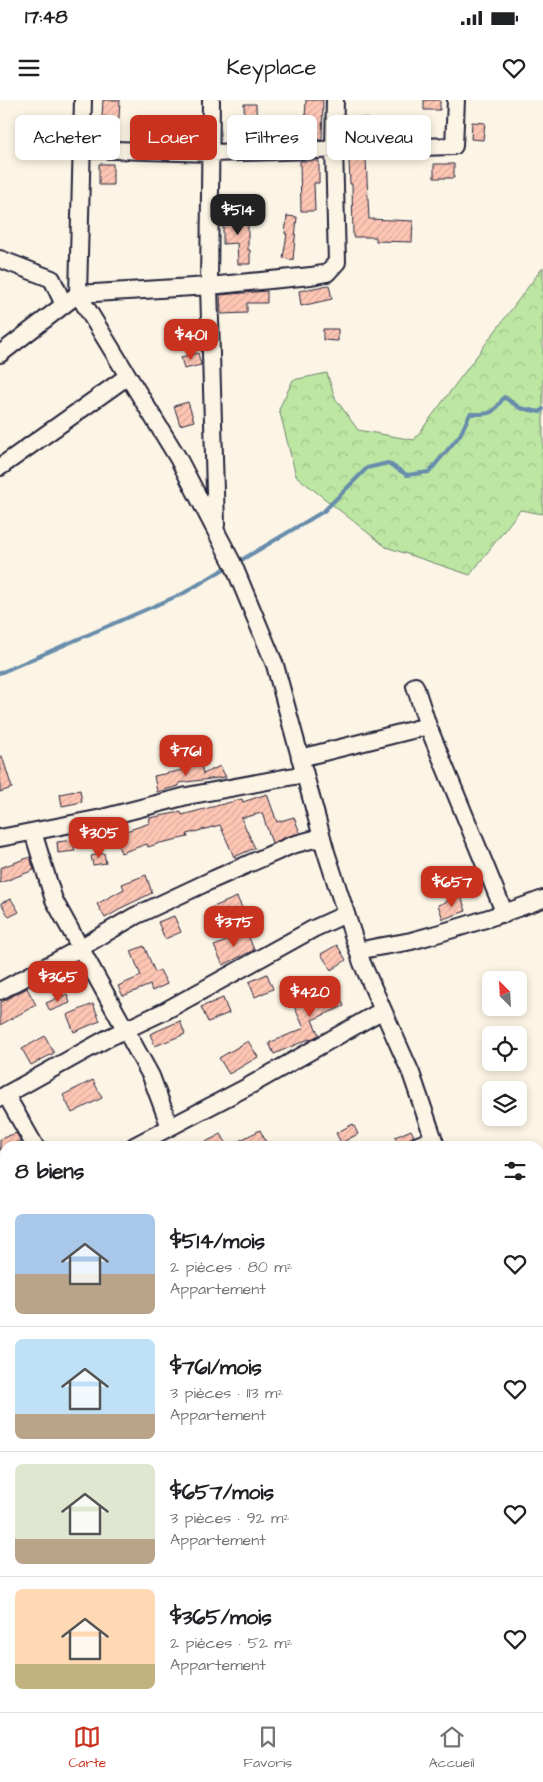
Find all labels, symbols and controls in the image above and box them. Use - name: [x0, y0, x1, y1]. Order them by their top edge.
- text: 17:48: [25, 4, 68, 31]
- text: Keyplace: [226, 52, 317, 83]
- icon: menu: [15, 54, 43, 82]
- icon: heart: [500, 54, 528, 82]
- chip: Acheter: [15, 115, 120, 160]
- chip: Louer: [130, 115, 217, 160]
- chip: Filtres: [227, 115, 317, 160]
- chip: Nouveau: [327, 115, 431, 160]
- pin: $514: [208, 194, 268, 236]
- text: $514: [221, 199, 255, 221]
- pin: $401: [161, 318, 221, 361]
- text: $401: [175, 324, 207, 346]
- pin: $761: [156, 734, 216, 777]
- text: $761: [171, 740, 201, 762]
- pin: $305: [69, 816, 129, 859]
- text: $305: [80, 822, 118, 844]
- pin: $657: [422, 866, 482, 908]
- text: $657: [432, 871, 472, 893]
- pin: $375: [204, 906, 264, 948]
- text: $375: [215, 911, 253, 933]
- pin: $365: [28, 960, 88, 1003]
- text: $365: [39, 966, 77, 988]
- north arrow: [482, 971, 528, 1016]
- map controls: [482, 971, 527, 1126]
- pin: $420: [280, 976, 340, 1018]
- text: $420: [290, 981, 330, 1003]
- button: locate: [482, 1026, 527, 1071]
- button: layers: [482, 1081, 527, 1126]
- text: 8 biens: [15, 1157, 84, 1186]
- icon: filters: [501, 1157, 529, 1185]
- text: $514/mois: [170, 1227, 265, 1256]
- icon: home: [55, 1234, 115, 1294]
- icon: heart: [501, 1250, 529, 1278]
- text: 2 pièces · 80 m²: [170, 1256, 293, 1278]
- text: Appartement: [170, 1278, 266, 1300]
- text: $761/mois: [170, 1353, 262, 1382]
- icon: home: [55, 1359, 115, 1419]
- icon: heart: [501, 1375, 529, 1403]
- text: 3 pièces · 113 m²: [170, 1382, 284, 1404]
- text: Appartement: [170, 1404, 266, 1426]
- text: $657/mois: [170, 1478, 274, 1507]
- icon: home: [55, 1484, 115, 1544]
- icon: heart: [501, 1500, 529, 1528]
- text: 3 pièces · 92 m²: [170, 1507, 290, 1529]
- text: Appartement: [170, 1529, 266, 1551]
- text: $365/mois: [170, 1603, 272, 1632]
- icon: home: [55, 1609, 115, 1669]
- icon: heart: [501, 1625, 529, 1653]
- text: 2 pièces · 52 m²: [170, 1632, 293, 1654]
- text: Appartement: [170, 1654, 266, 1676]
- tab: Carte: [68, 1723, 106, 1773]
- tab: Favoris: [243, 1723, 292, 1773]
- tab: Accueil: [429, 1723, 475, 1773]

